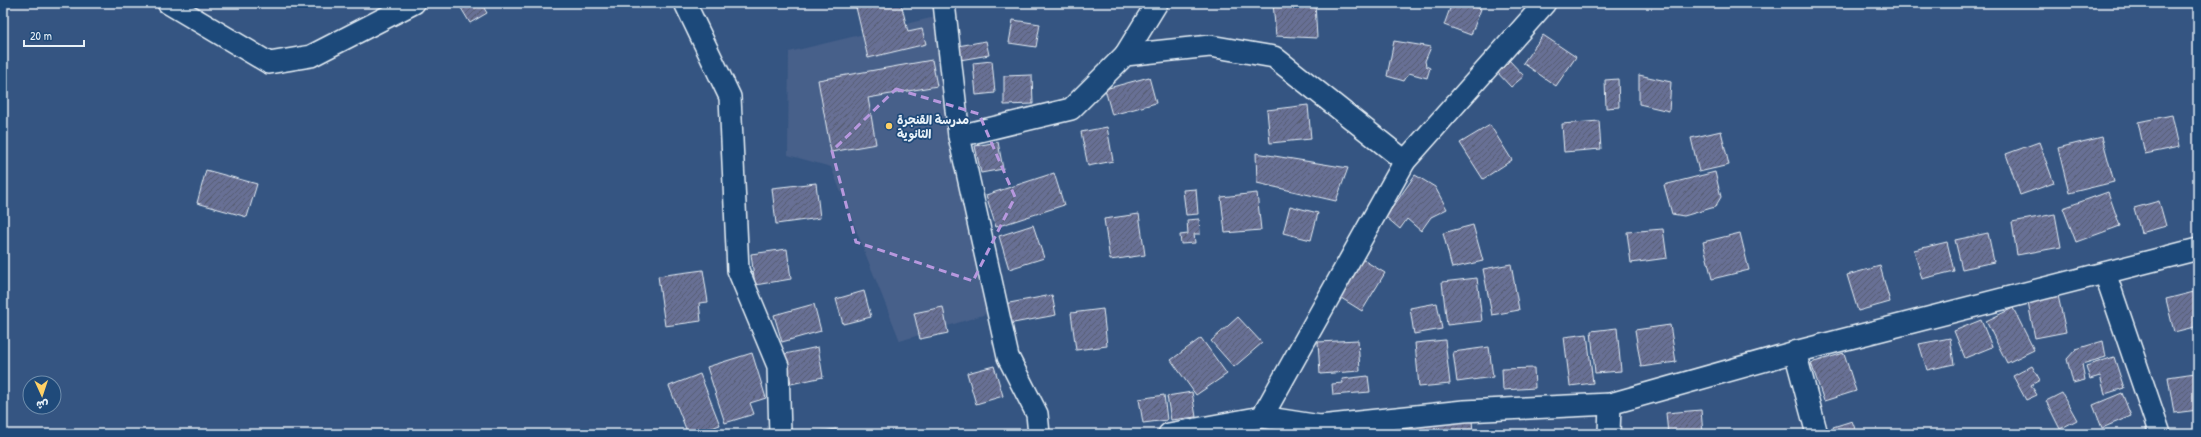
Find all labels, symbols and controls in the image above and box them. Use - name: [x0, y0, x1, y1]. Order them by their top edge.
- scale bar: [24, 22, 84, 48]
- text: 20 m: [30, 27, 52, 44]
- place label: مدرسة القنجرة الثانوية: [897, 111, 969, 142]
- marker: مدرسة القنجرة الثانوية: [884, 121, 894, 131]
- north arrow: [22, 375, 62, 415]
- text: ش: [36, 398, 49, 412]

